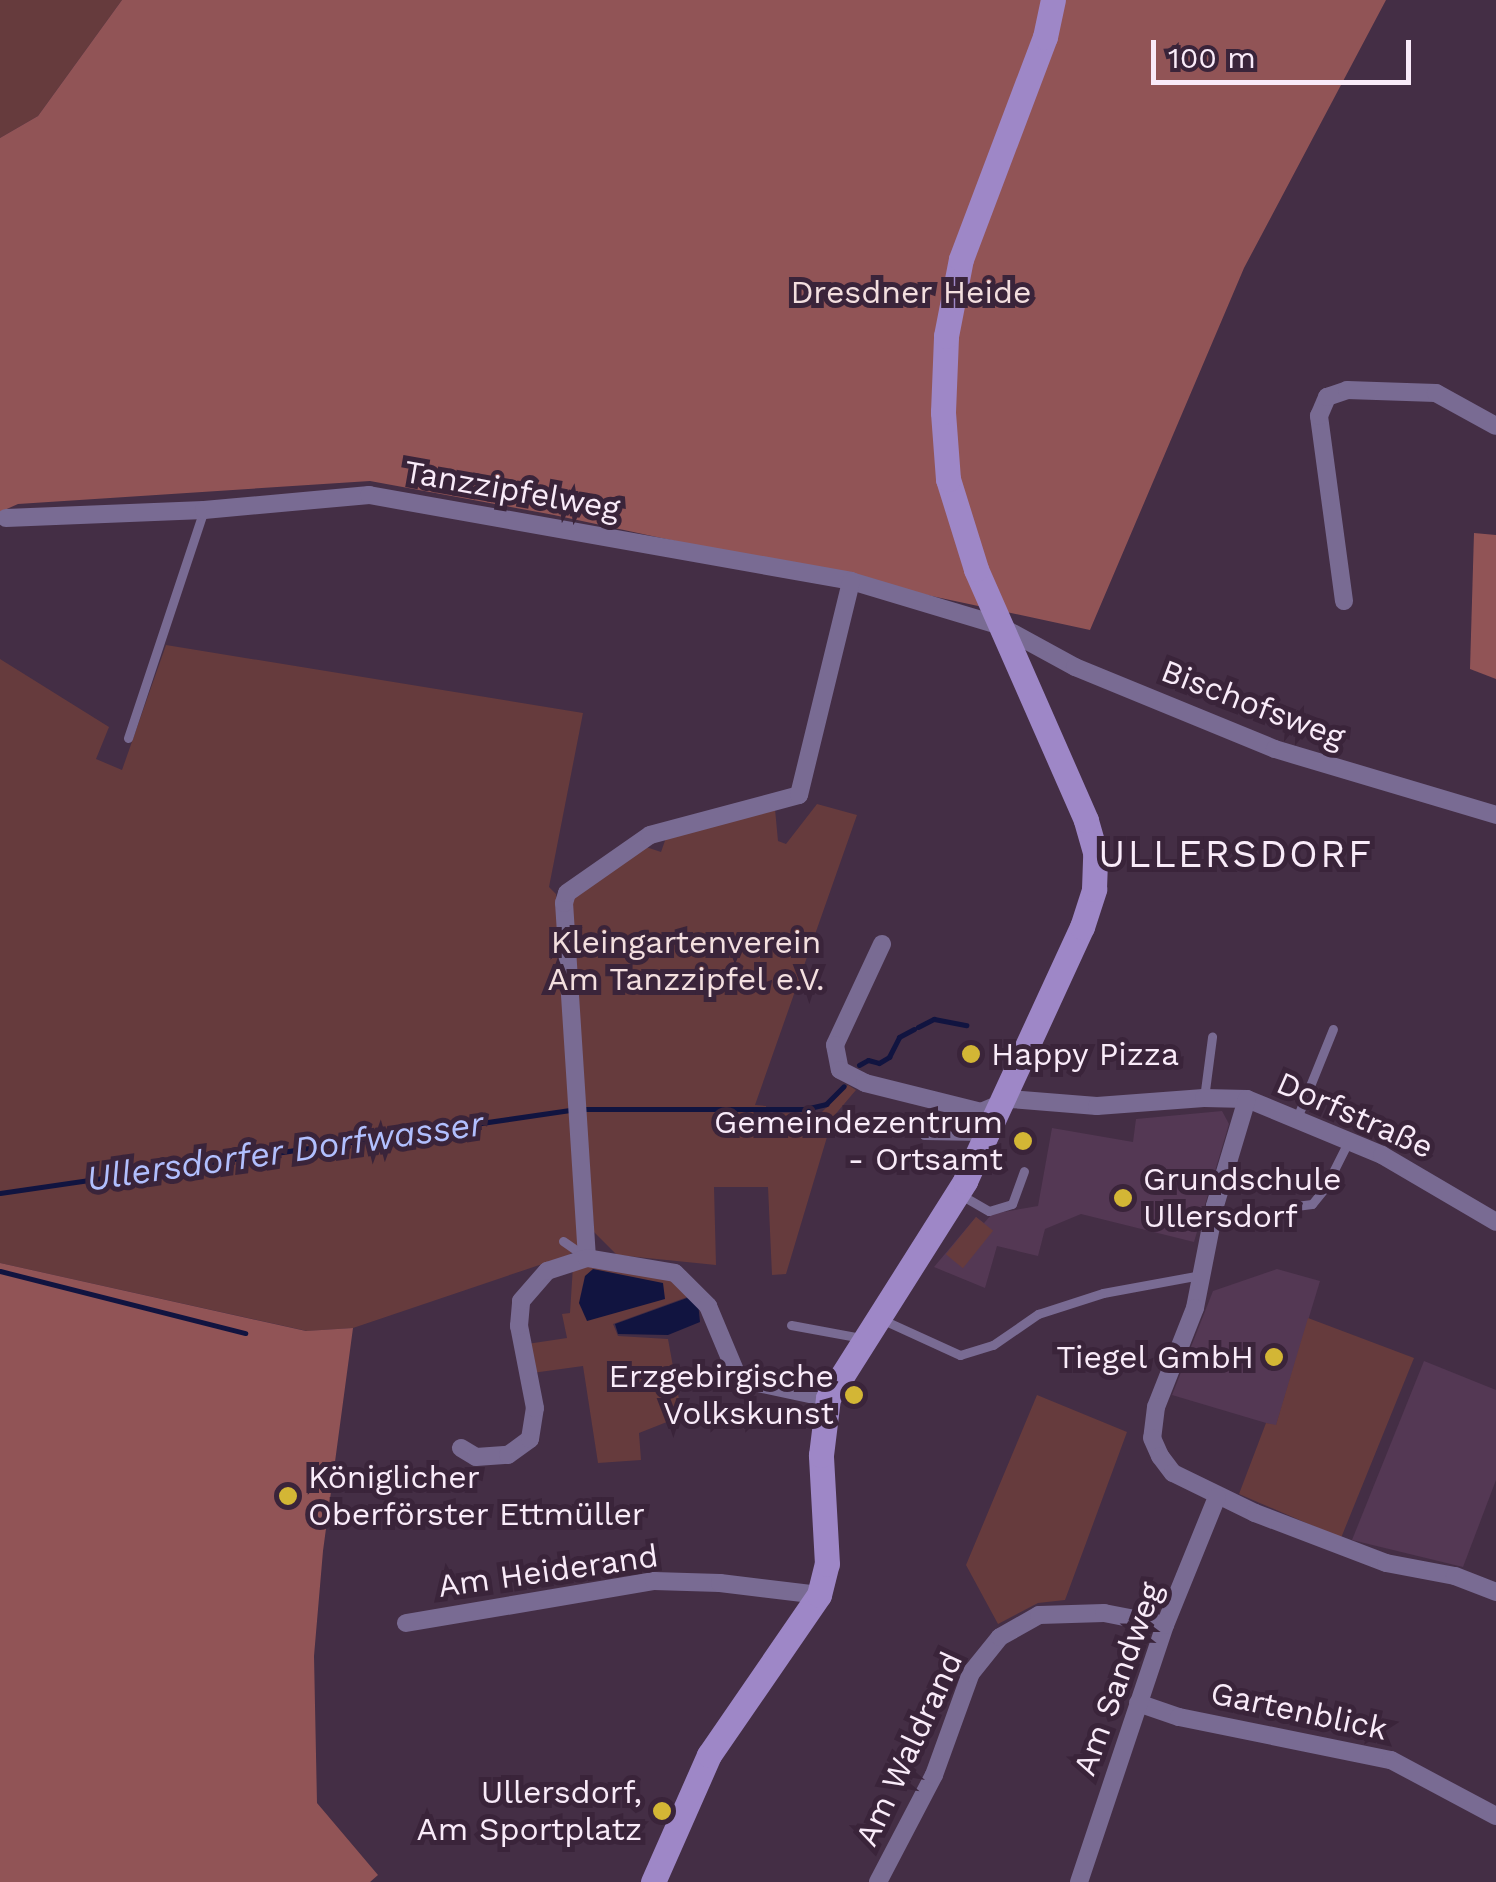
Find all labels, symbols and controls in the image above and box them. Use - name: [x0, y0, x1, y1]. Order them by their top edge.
- scale bar: [1156, 20, 1416, 82]
- text: 100 m: [1168, 40, 1256, 75]
- park label: Dresdner Heide: [790, 273, 1032, 311]
- street label: Tanzzipfelweg: [401, 452, 623, 528]
- street label: Bischofsweg: [1156, 651, 1350, 757]
- district label: ULLERSDORF: [1098, 832, 1374, 878]
- park label: Kleingartenverein Am Tanzzipfel e.V.: [546, 924, 826, 999]
- place label: Happy Pizza: [991, 1035, 1180, 1073]
- marker: Happy Pizza: [960, 1043, 982, 1065]
- street label: Dorfstraße: [1271, 1063, 1439, 1167]
- water label: Ullersdorfer Dorfwasser: [83, 1102, 487, 1200]
- place label: Gemeindezentrum - Ortsamt: [714, 1104, 1003, 1179]
- marker: Gemeindezentrum - Ortsamt: [1012, 1130, 1034, 1152]
- place label: Grundschule Ullersdorf: [1143, 1161, 1341, 1236]
- marker: Grundschule Ullersdorf: [1112, 1187, 1134, 1209]
- place label: Tiegel GmbH: [1055, 1338, 1254, 1376]
- marker: Tiegel GmbH: [1263, 1346, 1285, 1368]
- place label: Erzgebirgische Volkskunst: [609, 1358, 834, 1433]
- marker: Erzgebirgische Volkskunst: [843, 1384, 865, 1406]
- place label: Königlicher Oberförster Ettmüller: [308, 1459, 646, 1534]
- marker: Königlicher Oberförster Ettmüller: [277, 1485, 299, 1507]
- street label: Am Heiderand: [435, 1537, 661, 1605]
- street label: Am Sandweg: [1065, 1577, 1171, 1781]
- street label: Am Waldrand: [847, 1645, 971, 1853]
- street label: Gartenblick: [1207, 1674, 1391, 1748]
- place label: Ullersdorf, Am Sportplatz: [417, 1774, 642, 1849]
- marker: Ullersdorf, Am Sportplatz: [651, 1800, 673, 1822]

